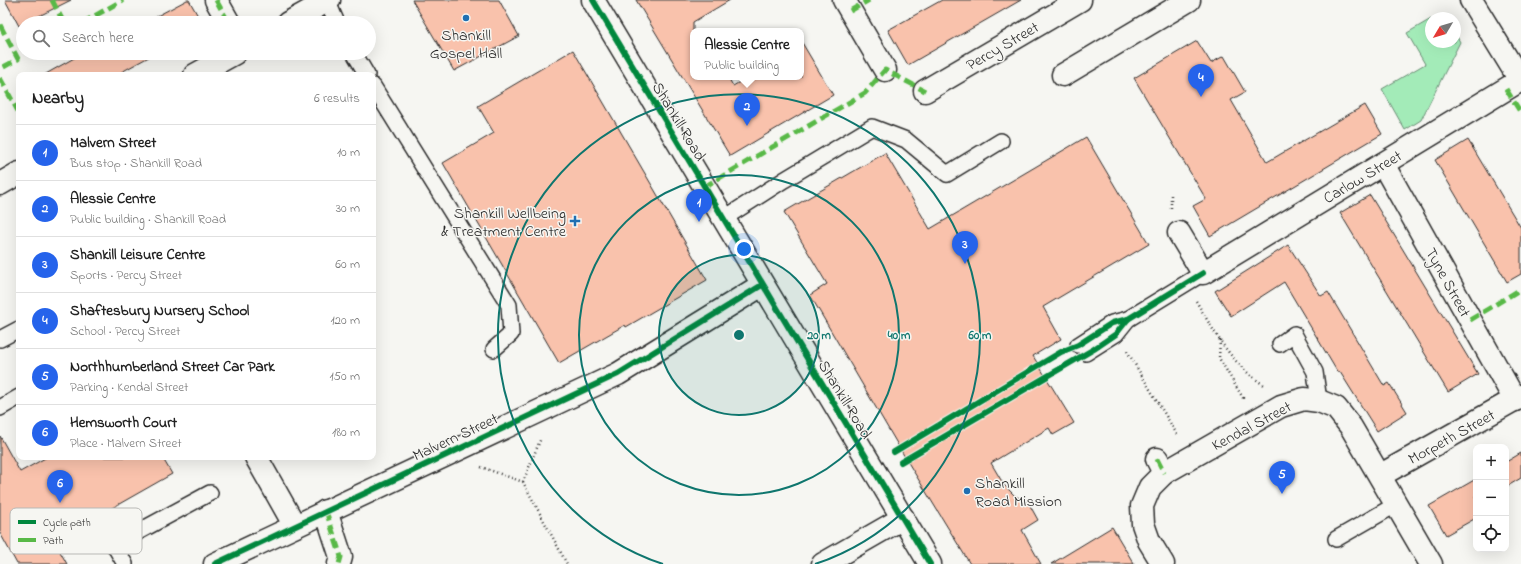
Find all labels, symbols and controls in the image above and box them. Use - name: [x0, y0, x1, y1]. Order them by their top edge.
- north arrow: [1425, 12, 1461, 48]
- marker: Shankill Gospel Hall: [461, 13, 471, 23]
- search box: [16, 16, 376, 60]
- street label: Percy Street: [962, 16, 1045, 77]
- place label: Shankill Gospel Hall: [430, 24, 502, 66]
- icon: search: [30, 27, 52, 49]
- text: Search here: [62, 27, 134, 49]
- popup: [690, 28, 804, 80]
- text: Alessie Centre: [704, 34, 790, 56]
- text: Public building: [704, 56, 779, 75]
- pin: 4: [1188, 64, 1214, 97]
- street label: Shankill Road: [645, 78, 711, 166]
- text: Nearby: [32, 86, 84, 111]
- text: 6 results: [314, 89, 360, 108]
- pin: 2: [734, 93, 760, 126]
- text: Malvern Street: [70, 132, 156, 154]
- text: 1: [43, 143, 47, 162]
- text: 10 m: [337, 143, 360, 162]
- street label: Carlow Street: [1319, 144, 1408, 211]
- text: Bus stop · Shankill Road: [70, 154, 202, 173]
- text: Alessie Centre: [70, 188, 156, 210]
- pin: 1: [686, 189, 712, 222]
- text: 2: [42, 199, 48, 218]
- text: 30 m: [336, 199, 360, 218]
- place label: Shankill Wellbeing & Treatment Centre: [441, 202, 567, 244]
- text: Public building · Shankill Road: [70, 210, 226, 229]
- marker: Shankill Wellbeing & Treatment Centre: [569, 215, 581, 227]
- pin: 3: [952, 231, 978, 264]
- your location: [734, 239, 754, 259]
- text: Shankill Leisure Centre: [70, 244, 205, 266]
- street label: Tyne Street: [1418, 244, 1477, 323]
- text: 3: [42, 255, 48, 274]
- text: 60 m: [335, 255, 360, 274]
- text: Sports · Percy Street: [70, 266, 182, 285]
- text: Shaftesbury Nursery School: [70, 300, 249, 322]
- text: 4: [42, 311, 48, 330]
- text: 120 m: [330, 311, 360, 330]
- text: School · Percy Street: [70, 322, 181, 341]
- text: 20 m: [806, 327, 831, 345]
- text: 40 m: [887, 327, 911, 345]
- text: 60 m: [968, 327, 992, 345]
- centre of rings: [732, 328, 746, 342]
- text: Northhumberland Street Car Park: [70, 356, 275, 378]
- street label: Shankill Road: [811, 356, 877, 444]
- text: 5: [41, 367, 49, 386]
- text: 150 m: [329, 367, 360, 386]
- text: Parking · Kendal Street: [70, 378, 188, 397]
- street label: Kendal Street: [1208, 395, 1297, 458]
- street label: Morpeth Street: [1404, 404, 1500, 472]
- street label: Malvern Street: [409, 407, 503, 468]
- text: Hemsworth Court: [70, 412, 177, 434]
- text: 6: [42, 423, 48, 442]
- text: 180 m: [332, 423, 360, 442]
- text: Place · Malvern Street: [70, 434, 182, 453]
- map controls: [1473, 444, 1509, 552]
- button: +: [1473, 444, 1509, 480]
- pin: 5: [1269, 461, 1295, 494]
- pin: 6: [47, 470, 73, 503]
- place label: Shankill Road Mission: [975, 472, 1062, 514]
- button: −: [1473, 480, 1509, 516]
- marker: Shankill Road Mission: [962, 486, 972, 496]
- legend: [10, 508, 142, 554]
- text: Cycle path: [43, 515, 91, 532]
- button: locate: [1473, 516, 1509, 552]
- text: Path: [43, 533, 64, 549]

